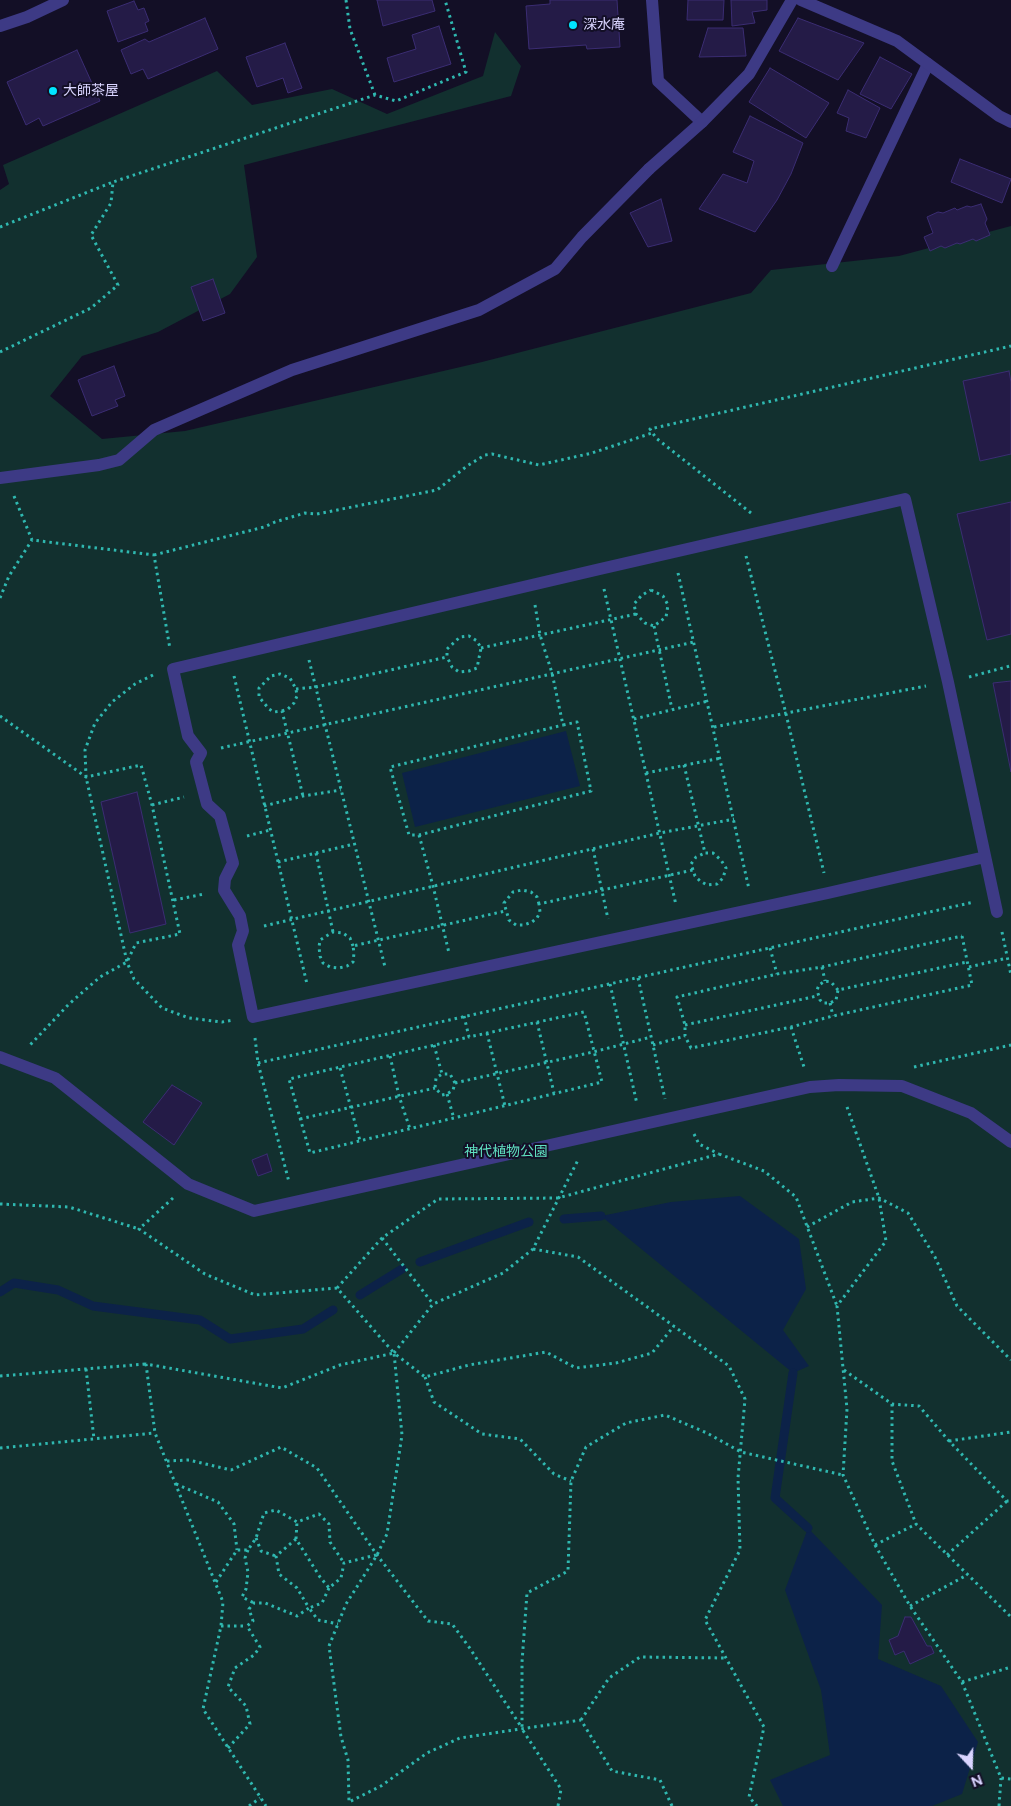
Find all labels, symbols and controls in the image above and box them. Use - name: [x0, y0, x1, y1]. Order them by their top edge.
- place label: 深水庵: [583, 17, 625, 33]
- marker: 深水庵: [567, 19, 579, 31]
- place label: 大師茶屋: [63, 83, 119, 99]
- marker: 大師茶屋: [47, 85, 59, 97]
- park label: 神代植物公園: [464, 1144, 548, 1160]
- north arrow: [946, 1741, 996, 1791]
- text: N: [968, 1771, 985, 1790]

